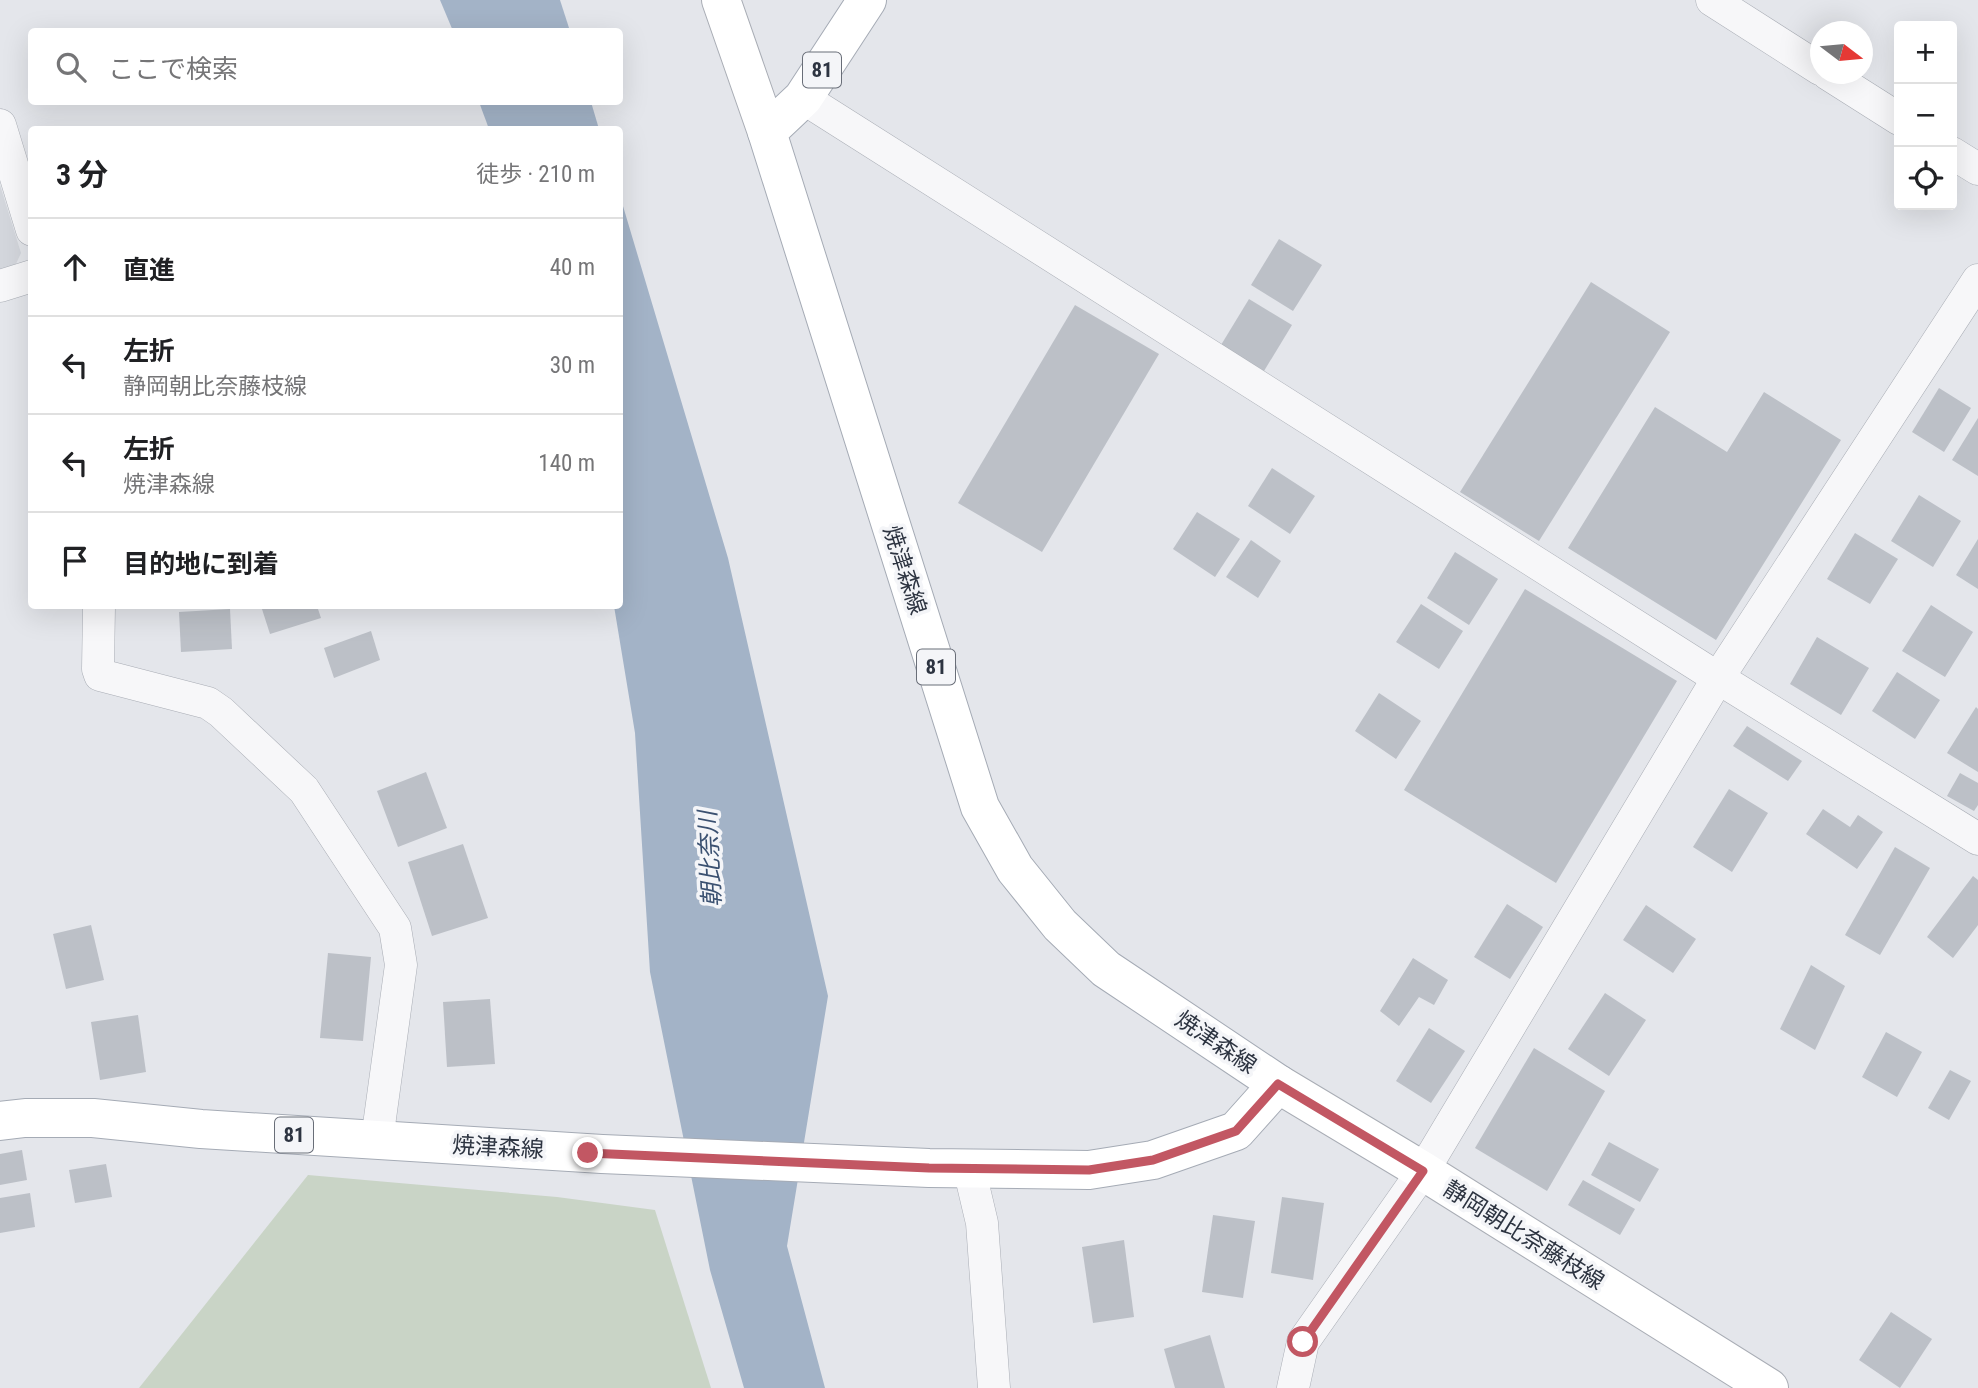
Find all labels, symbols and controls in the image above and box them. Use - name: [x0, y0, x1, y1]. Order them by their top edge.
- north arrow: [1810, 21, 1873, 84]
- map controls: [1894, 21, 1957, 210]
- button: +: [1894, 21, 1957, 84]
- search box: [28, 28, 623, 105]
- icon: search: [52, 48, 90, 86]
- road number: 81: [803, 52, 841, 88]
- text: ここで検索: [108, 54, 238, 84]
- button: −: [1894, 84, 1957, 147]
- button: locate: [1894, 147, 1957, 210]
- text: 3 分: [56, 157, 108, 192]
- text: 徒歩 · 210 m: [476, 161, 595, 188]
- icon: ahead: [56, 248, 94, 286]
- text: 40 m: [550, 254, 595, 281]
- text: 直進: [123, 255, 175, 285]
- text: 左折: [123, 336, 175, 366]
- icon: left: [56, 346, 94, 384]
- text: 30 m: [550, 352, 595, 379]
- text: 静岡朝比奈藤枝線: [123, 373, 307, 400]
- text: 左折: [123, 434, 175, 464]
- icon: left: [56, 444, 94, 482]
- text: 140 m: [538, 450, 595, 477]
- text: 焼津森線: [123, 471, 215, 498]
- street label: 焼津森線: [877, 522, 932, 618]
- icon: arrive: [56, 542, 94, 580]
- text: 目的地に到着: [123, 549, 279, 579]
- road number: 81: [917, 650, 955, 684]
- water label: 朝比奈川: [693, 807, 726, 908]
- street label: 焼津森線: [1170, 1005, 1261, 1079]
- road number: 81: [275, 1118, 313, 1152]
- street label: 焼津森線: [451, 1132, 545, 1163]
- route end: [572, 1137, 603, 1168]
- street label: 静岡朝比奈藤枝線: [1439, 1175, 1609, 1296]
- route start: [1287, 1326, 1318, 1357]

